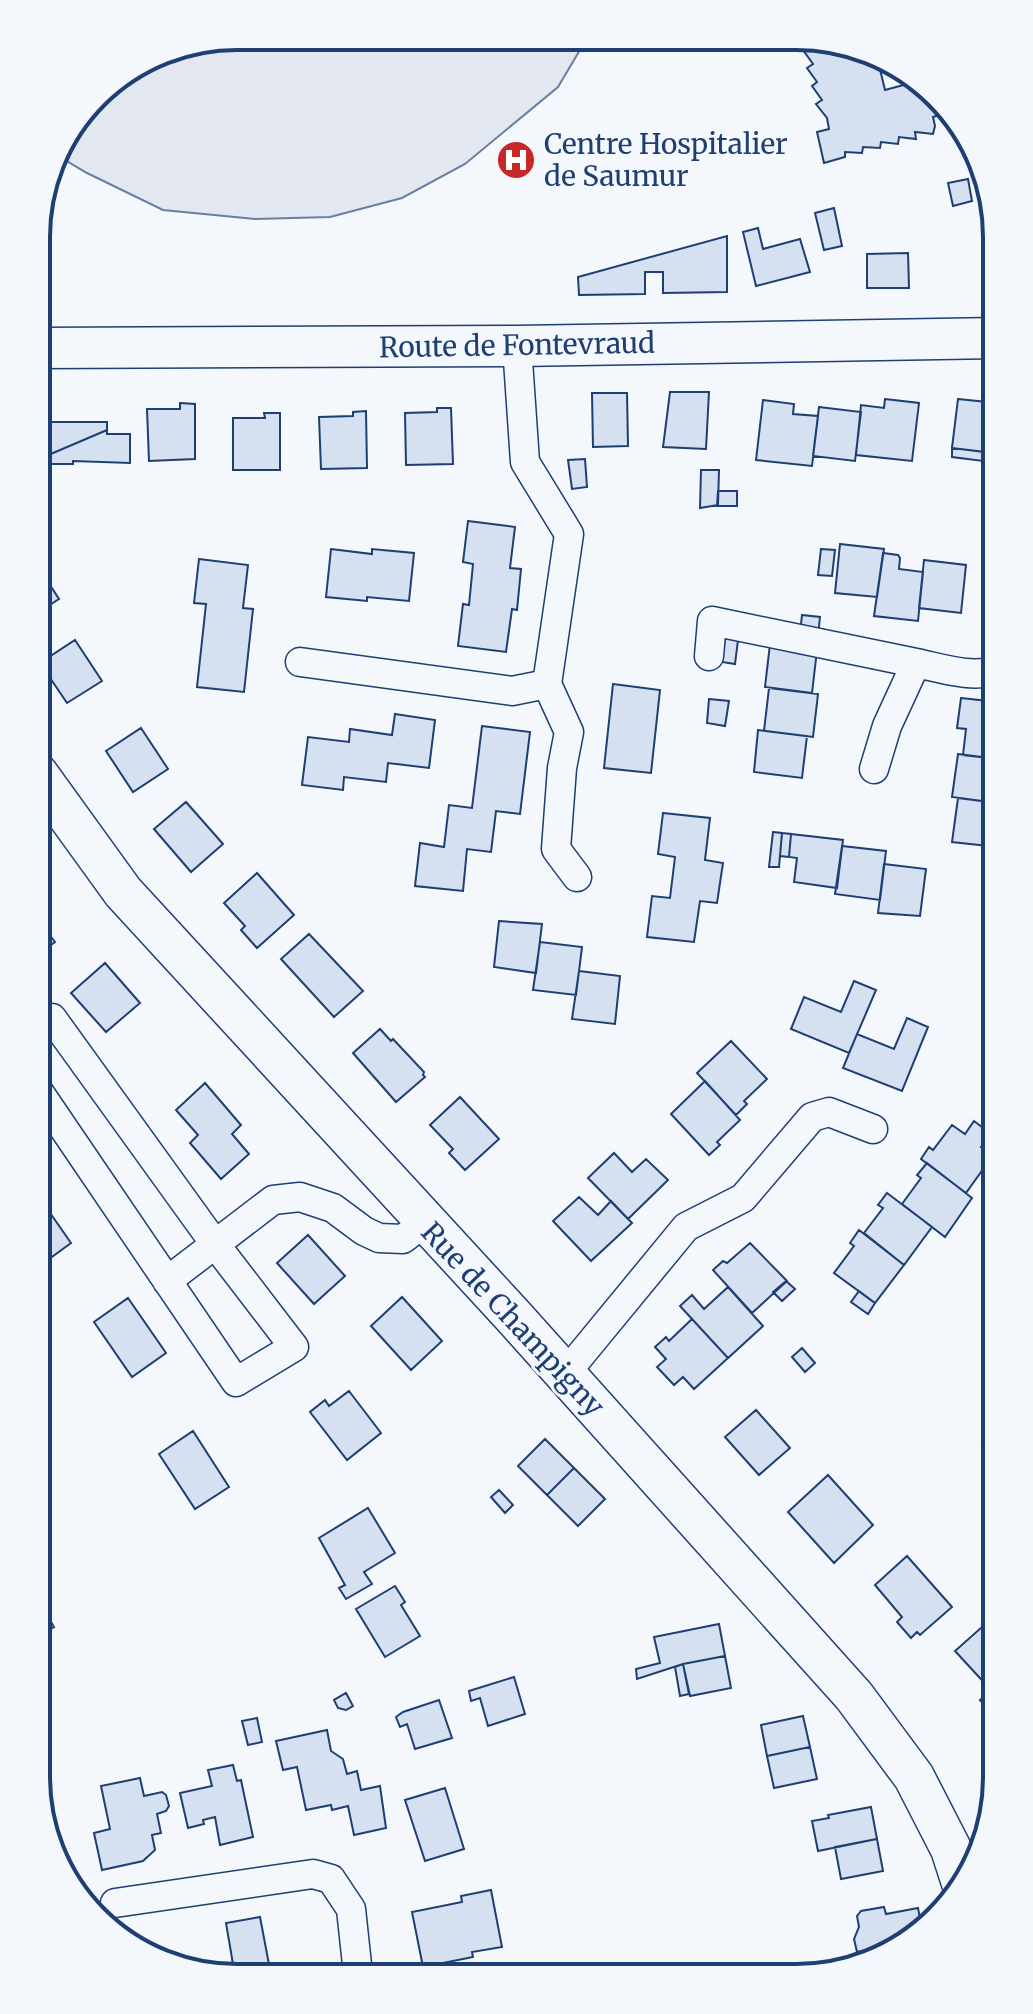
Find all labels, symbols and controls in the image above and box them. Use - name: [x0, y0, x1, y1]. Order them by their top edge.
- place label: Centre Hospitalier de Saumur: [544, 126, 788, 194]
- hospital icon: Centre Hospitalier de Saumur: [495, 139, 537, 181]
- street label: Route de Fontevraud: [379, 325, 655, 365]
- street label: Rue de Champigny: [414, 1214, 613, 1424]

